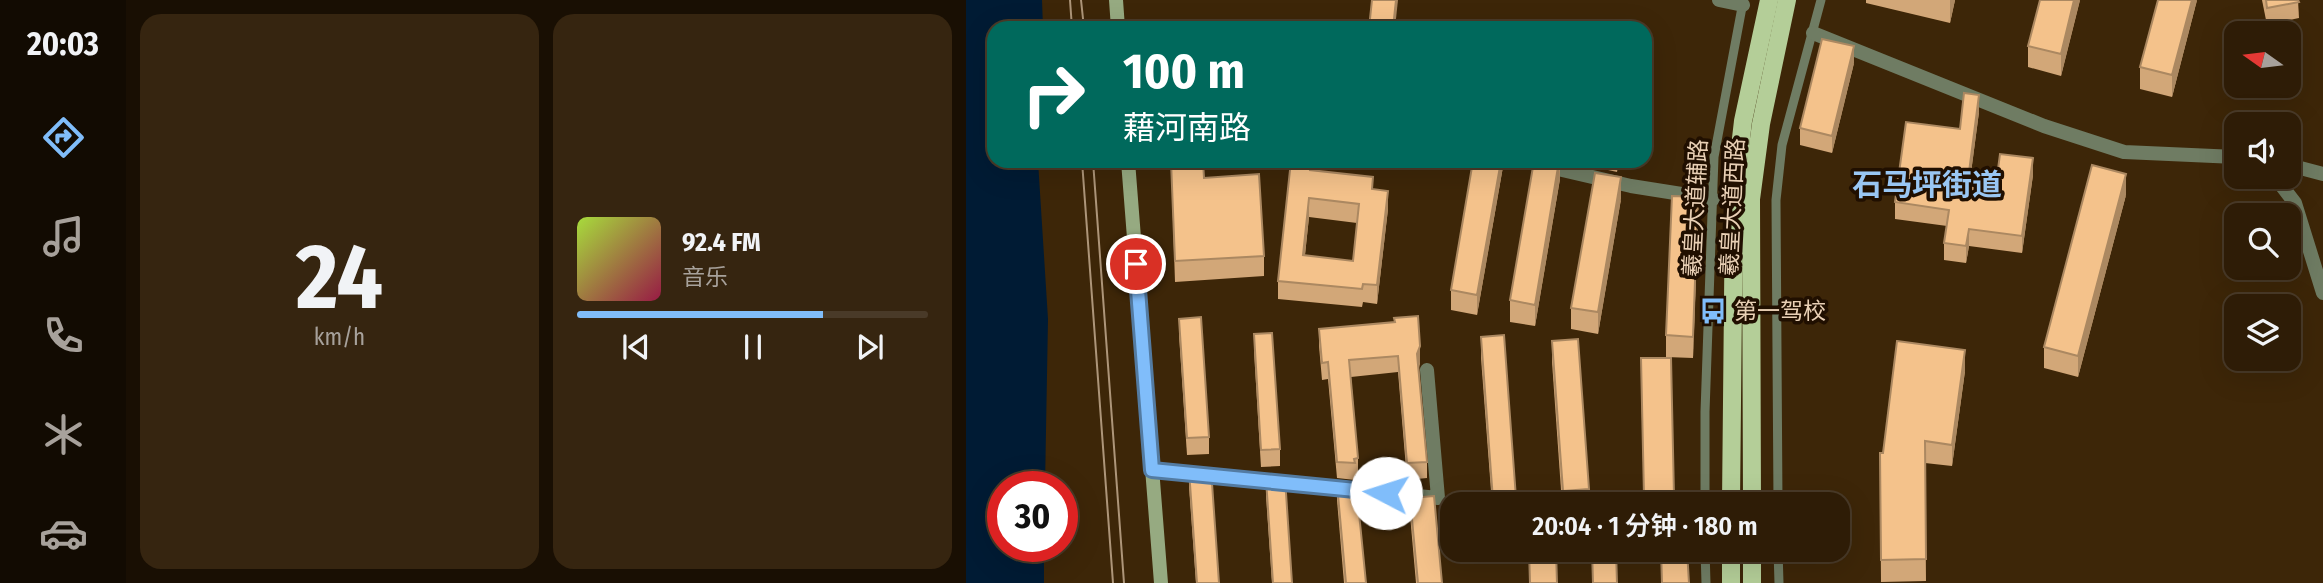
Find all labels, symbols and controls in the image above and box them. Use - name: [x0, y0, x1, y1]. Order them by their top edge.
- north arrow: [2224, 21, 2301, 98]
- map controls: [2224, 21, 2301, 371]
- text: 20:03: [27, 25, 99, 63]
- text: 100 m: [1123, 42, 1245, 101]
- icon: right: [1008, 49, 1099, 140]
- text: 藉河南路: [1123, 109, 1251, 147]
- button: sound: [2224, 112, 2301, 189]
- icon: directions: [39, 113, 88, 162]
- street label: 羲皇大道西路: [1714, 137, 1750, 277]
- street label: 羲皇大道辅路: [1677, 138, 1713, 278]
- district label: 石马坪街道: [1852, 167, 2002, 203]
- button: search: [2224, 203, 2301, 280]
- icon: music: [39, 212, 88, 261]
- text: 24: [296, 223, 383, 332]
- text: 92.4 FM: [682, 227, 761, 258]
- pin: [1106, 234, 1166, 294]
- icon: arrive: [1117, 245, 1155, 283]
- text: 音乐: [682, 263, 728, 291]
- button: layers: [2224, 294, 2301, 371]
- bus stop icon: 第一驾校: [1698, 296, 1728, 326]
- place label: 第一驾校: [1734, 297, 1826, 325]
- icon: phone: [39, 311, 88, 360]
- text: km/h: [314, 323, 365, 351]
- icon: previous: [617, 328, 655, 366]
- icon: pause: [734, 328, 772, 366]
- icon: next: [851, 328, 889, 366]
- icon: climate: [39, 410, 88, 459]
- position arrow: [1349, 456, 1423, 530]
- speed limit sign: 30: [987, 471, 1078, 562]
- icon: car: [39, 509, 88, 558]
- text: 20:04 · 1 分钟 · 180 m: [1532, 511, 1758, 542]

